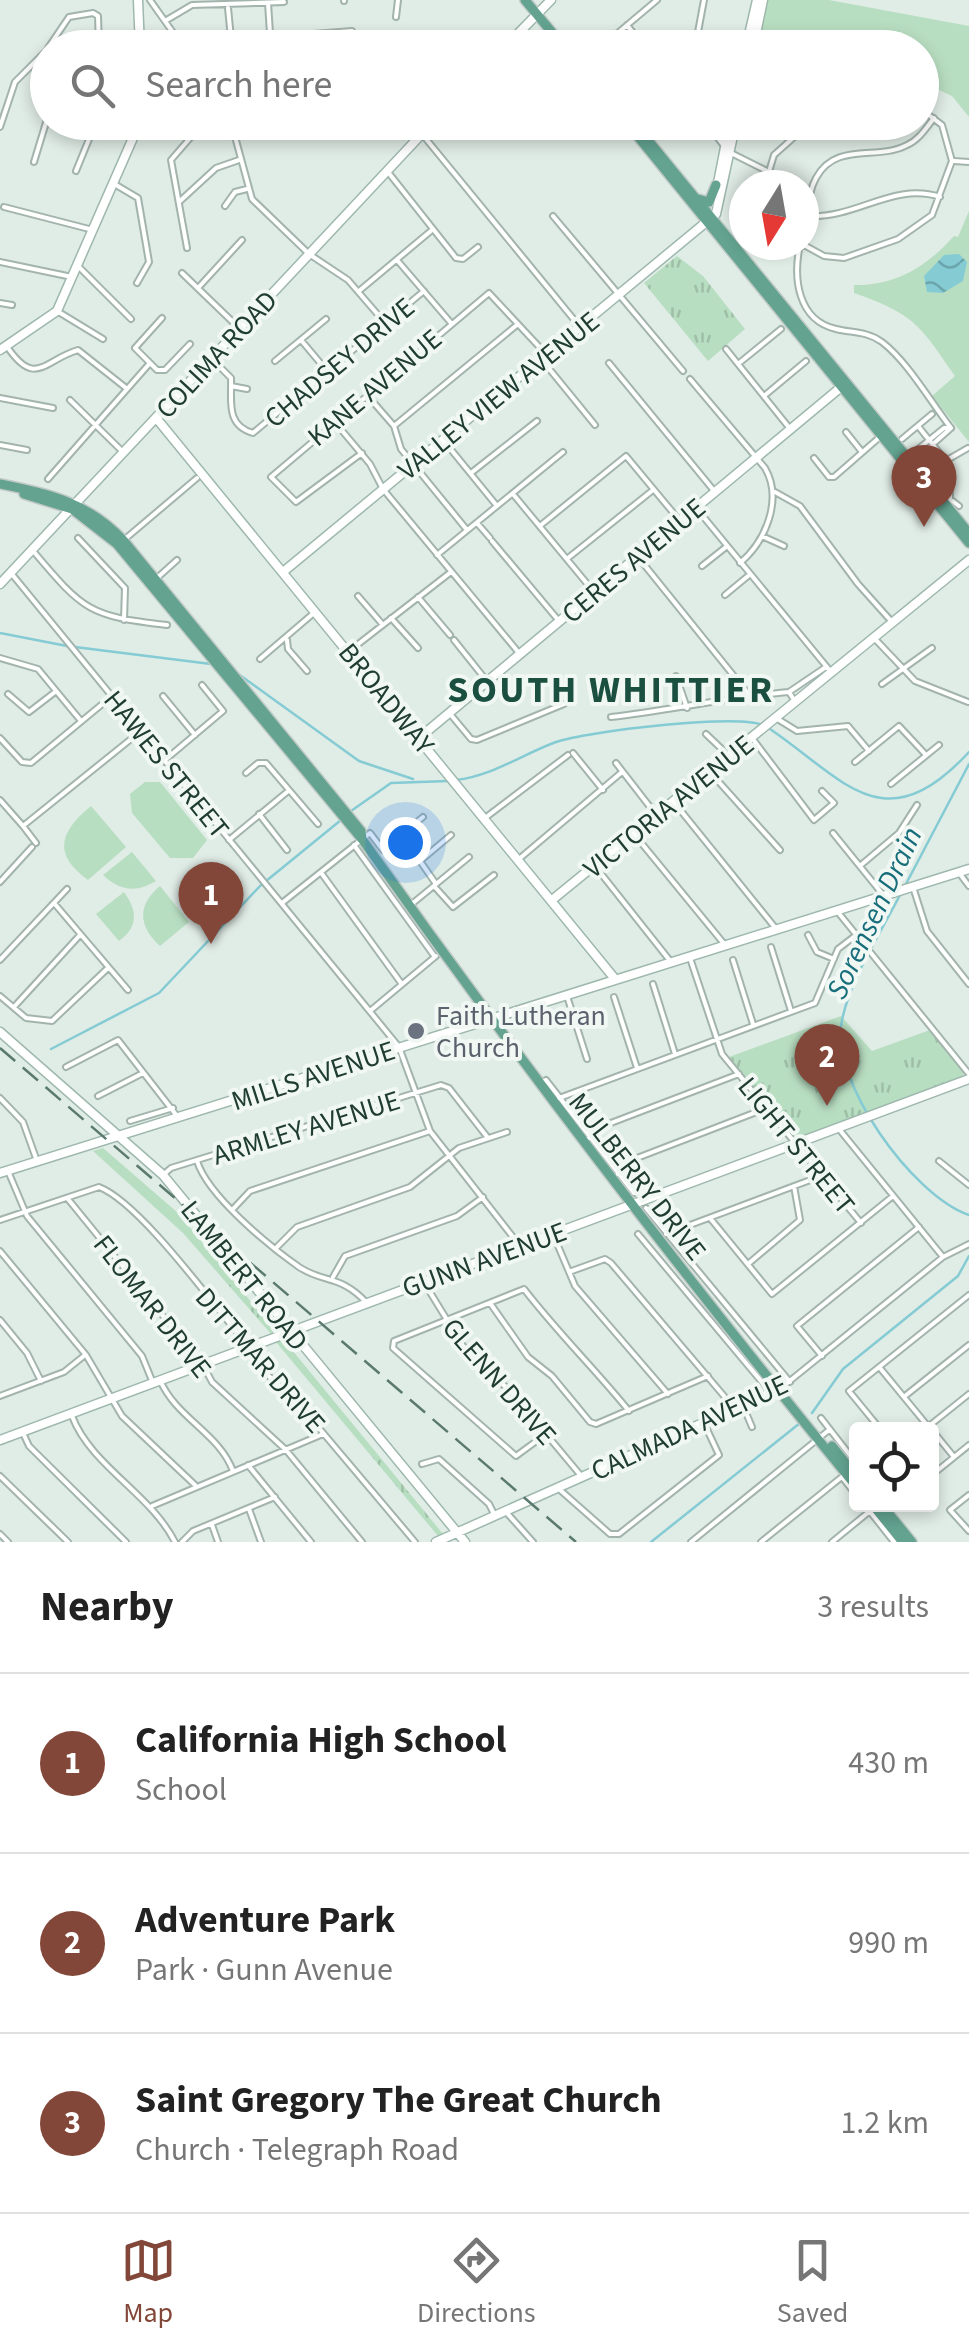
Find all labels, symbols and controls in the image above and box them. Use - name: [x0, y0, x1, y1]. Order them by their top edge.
- search box: [30, 30, 939, 140]
- icon: search: [65, 58, 120, 113]
- text: Search here: [145, 58, 332, 112]
- north arrow: [729, 170, 819, 260]
- street label: COLIMA ROAD: [147, 282, 287, 428]
- street label: CHADSEY DRIVE: [256, 288, 423, 438]
- street label: VALLEY VIEW AVENUE: [389, 302, 608, 490]
- street label: KANE AVENUE: [299, 320, 451, 456]
- pin: 3: [892, 444, 956, 527]
- street label: CERES AVENUE: [553, 489, 714, 633]
- street label: BROADWAY: [329, 634, 444, 763]
- district label: SOUTH WHITTIER: [447, 663, 775, 717]
- street label: HAWES STREET: [94, 682, 239, 847]
- street label: VICTORIA AVENUE: [575, 725, 763, 888]
- your location: [380, 817, 431, 868]
- water label: Sorensen Drain: [816, 820, 933, 1006]
- pin: 1: [178, 862, 244, 944]
- place label: Faith Lutheran Church: [436, 996, 606, 1068]
- marker: Faith Lutheran Church: [405, 1020, 427, 1042]
- pin: 2: [794, 1024, 860, 1106]
- street label: MILLS AVENUE: [226, 1031, 400, 1121]
- street label: LIGHT STREET: [728, 1068, 864, 1223]
- street label: ARMLEY AVENUE: [208, 1081, 405, 1175]
- street label: MULBERRY DRIVE: [559, 1084, 716, 1269]
- street label: LAMBERT ROAD: [171, 1192, 317, 1359]
- street label: GUNN AVENUE: [397, 1212, 572, 1308]
- street label: FLOMAR DRIVE: [83, 1226, 221, 1387]
- street label: DITTMAR DRIVE: [186, 1279, 335, 1442]
- street label: GLENN DRIVE: [433, 1309, 566, 1454]
- street label: CALMADA AVENUE: [584, 1365, 794, 1491]
- map controls: [849, 1422, 939, 1512]
- button: locate: [849, 1422, 939, 1512]
- text: Nearby: [40, 1577, 174, 1637]
- text: 3 results: [817, 1584, 929, 1630]
- text: California High School: [135, 1713, 507, 1767]
- text: 1: [64, 1740, 81, 1786]
- text: 430 m: [848, 1740, 929, 1786]
- text: School: [135, 1767, 227, 1813]
- text: Adventure Park: [135, 1893, 395, 1947]
- text: 2: [64, 1920, 81, 1966]
- text: 990 m: [848, 1920, 929, 1966]
- text: Park · Gunn Avenue: [135, 1947, 393, 1993]
- text: Saint Gregory The Great Church: [135, 2073, 662, 2127]
- text: 3: [64, 2100, 81, 2146]
- text: 1.2 km: [840, 2100, 929, 2146]
- text: Church · Telegraph Road: [135, 2127, 459, 2173]
- tab: Map: [121, 2233, 176, 2333]
- tab: Directions: [417, 2233, 536, 2333]
- tab: Saved: [777, 2233, 848, 2333]

